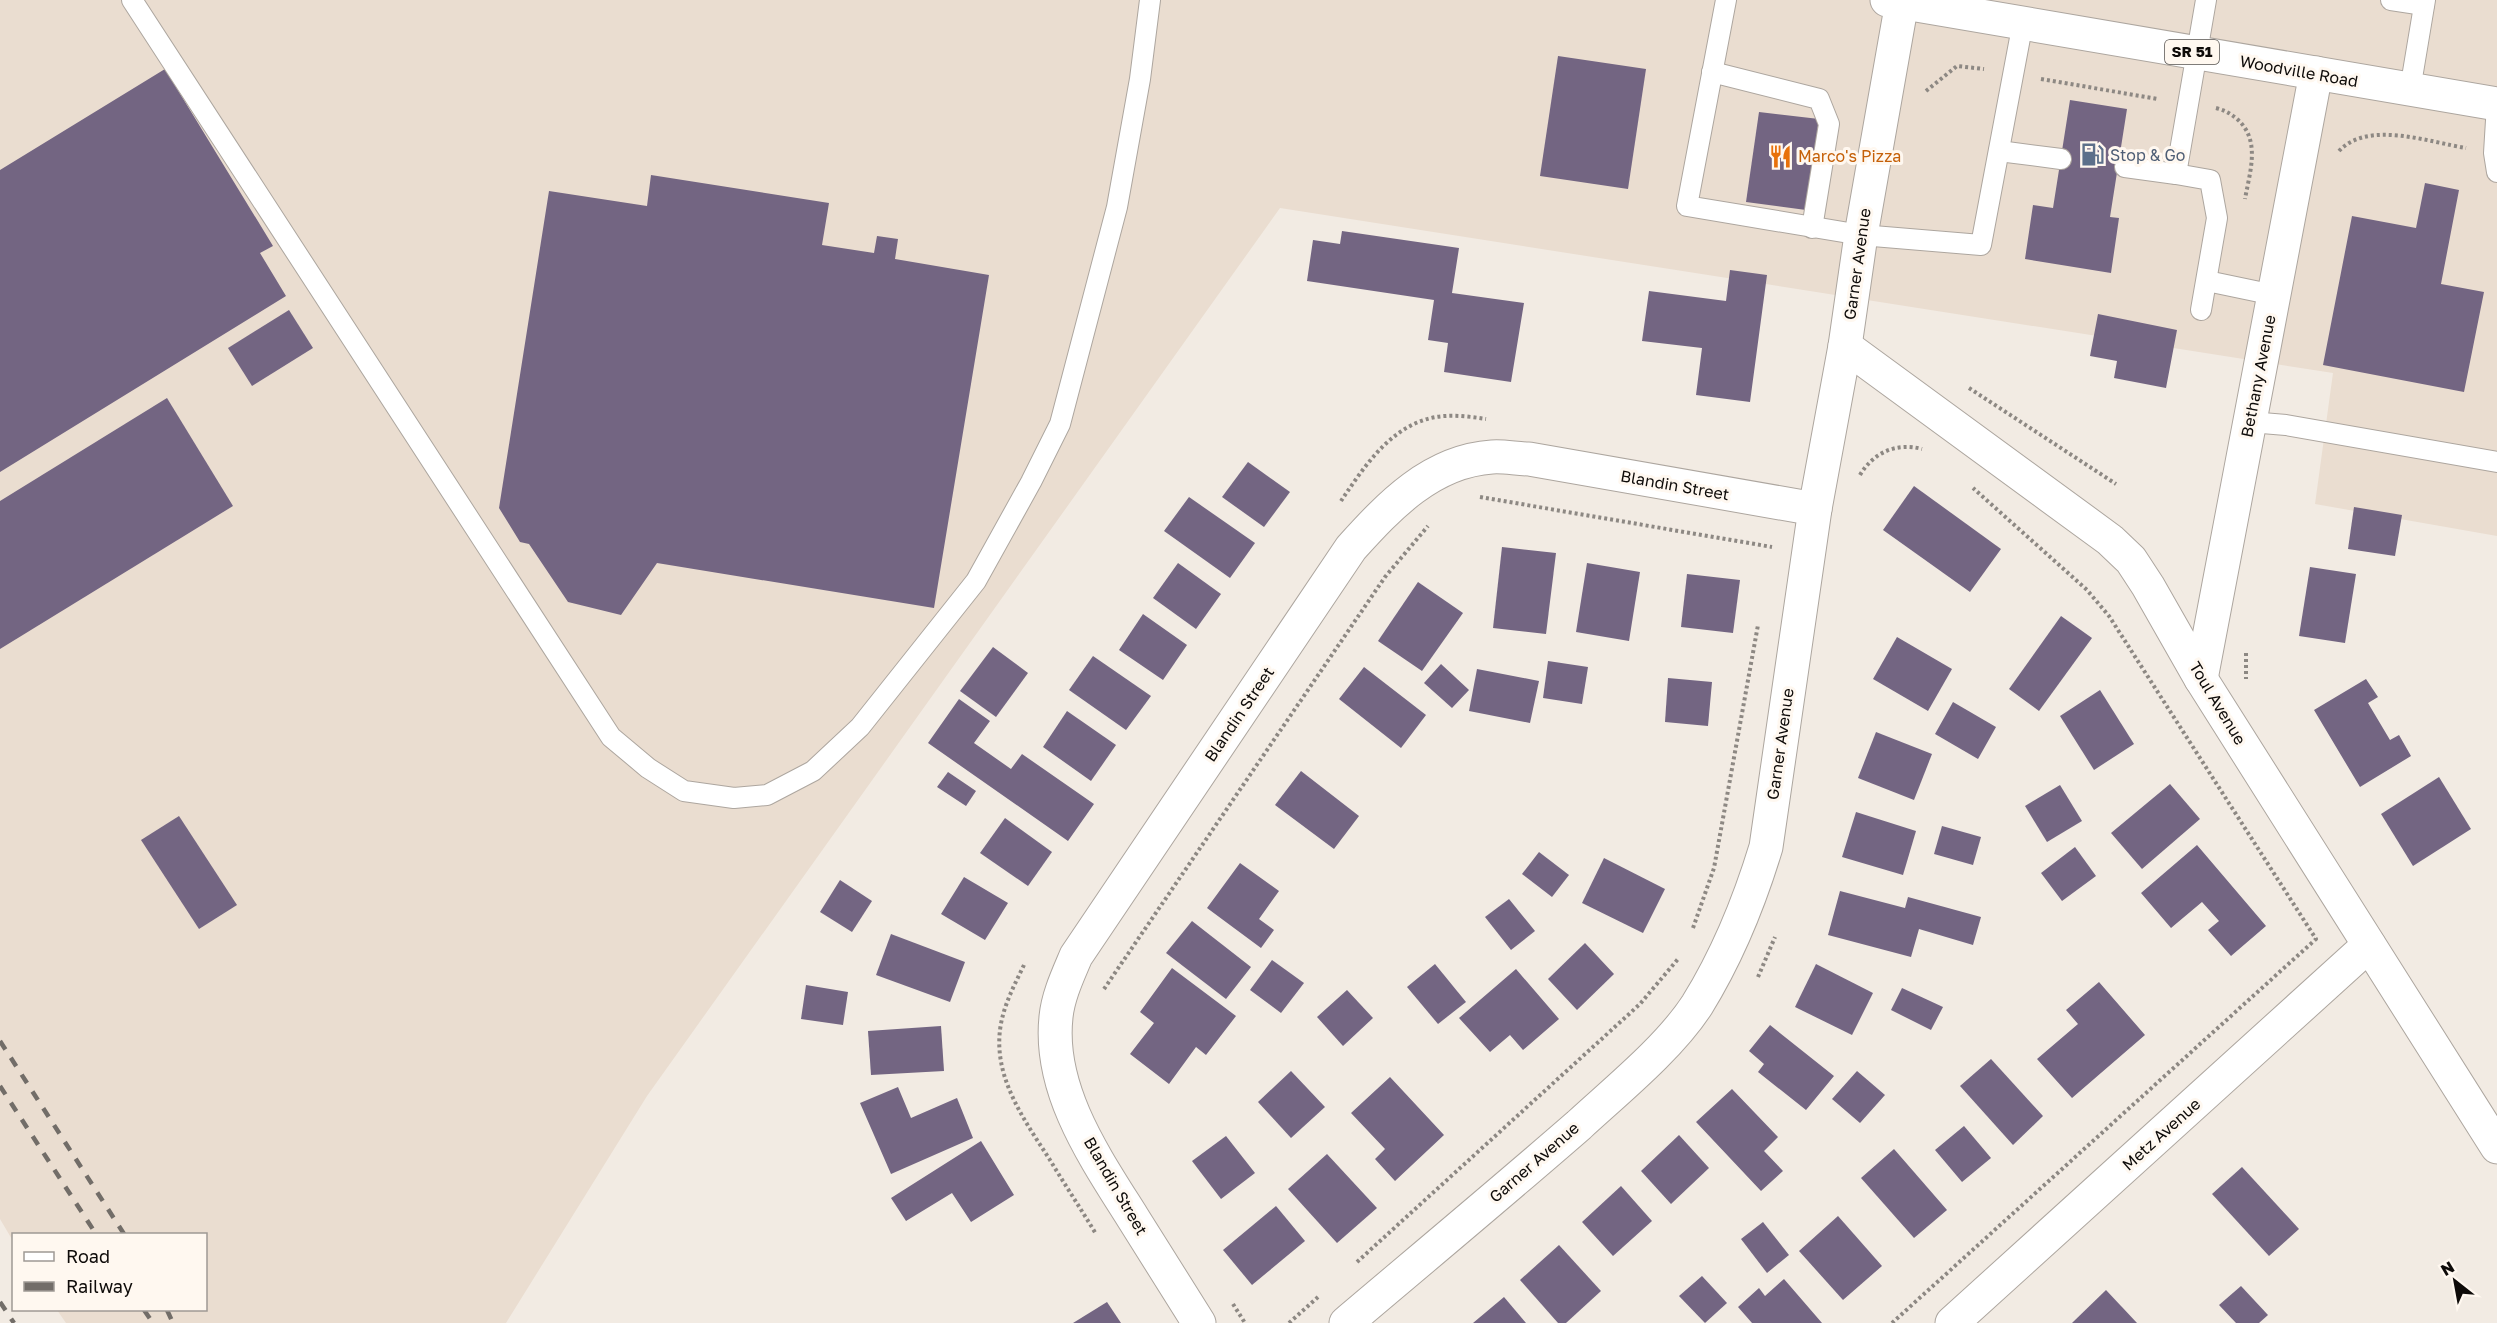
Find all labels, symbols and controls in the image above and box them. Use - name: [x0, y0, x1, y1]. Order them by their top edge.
- road number: SR 51: [2165, 40, 2219, 64]
- street label: Woodville Road: [2238, 51, 2360, 91]
- fuel station icon: Stop & Go: [2079, 142, 2105, 168]
- restaurant icon: Marco's Pizza: [1767, 143, 1793, 169]
- place label: Stop & Go: [2110, 145, 2185, 165]
- place label: Marco's Pizza: [1798, 146, 1901, 166]
- street label: Garner Avenue: [1839, 207, 1875, 321]
- street label: Bethany Avenue: [2236, 313, 2280, 439]
- street label: Blandin Street: [1619, 466, 1731, 504]
- street label: Toul Avenue: [2185, 658, 2251, 748]
- street label: Blandin Street: [1200, 663, 1278, 765]
- street label: Garner Avenue: [1762, 687, 1798, 801]
- street label: Metz Avenue: [2118, 1094, 2204, 1174]
- street label: Garner Avenue: [1485, 1118, 1583, 1206]
- street label: Blandin Street: [1080, 1133, 1152, 1239]
- legend: [12, 1233, 207, 1311]
- text: Road: [66, 1245, 110, 1267]
- north arrow: [2425, 1251, 2485, 1311]
- text: N: [2437, 1256, 2458, 1280]
- text: Railway: [66, 1275, 133, 1297]

